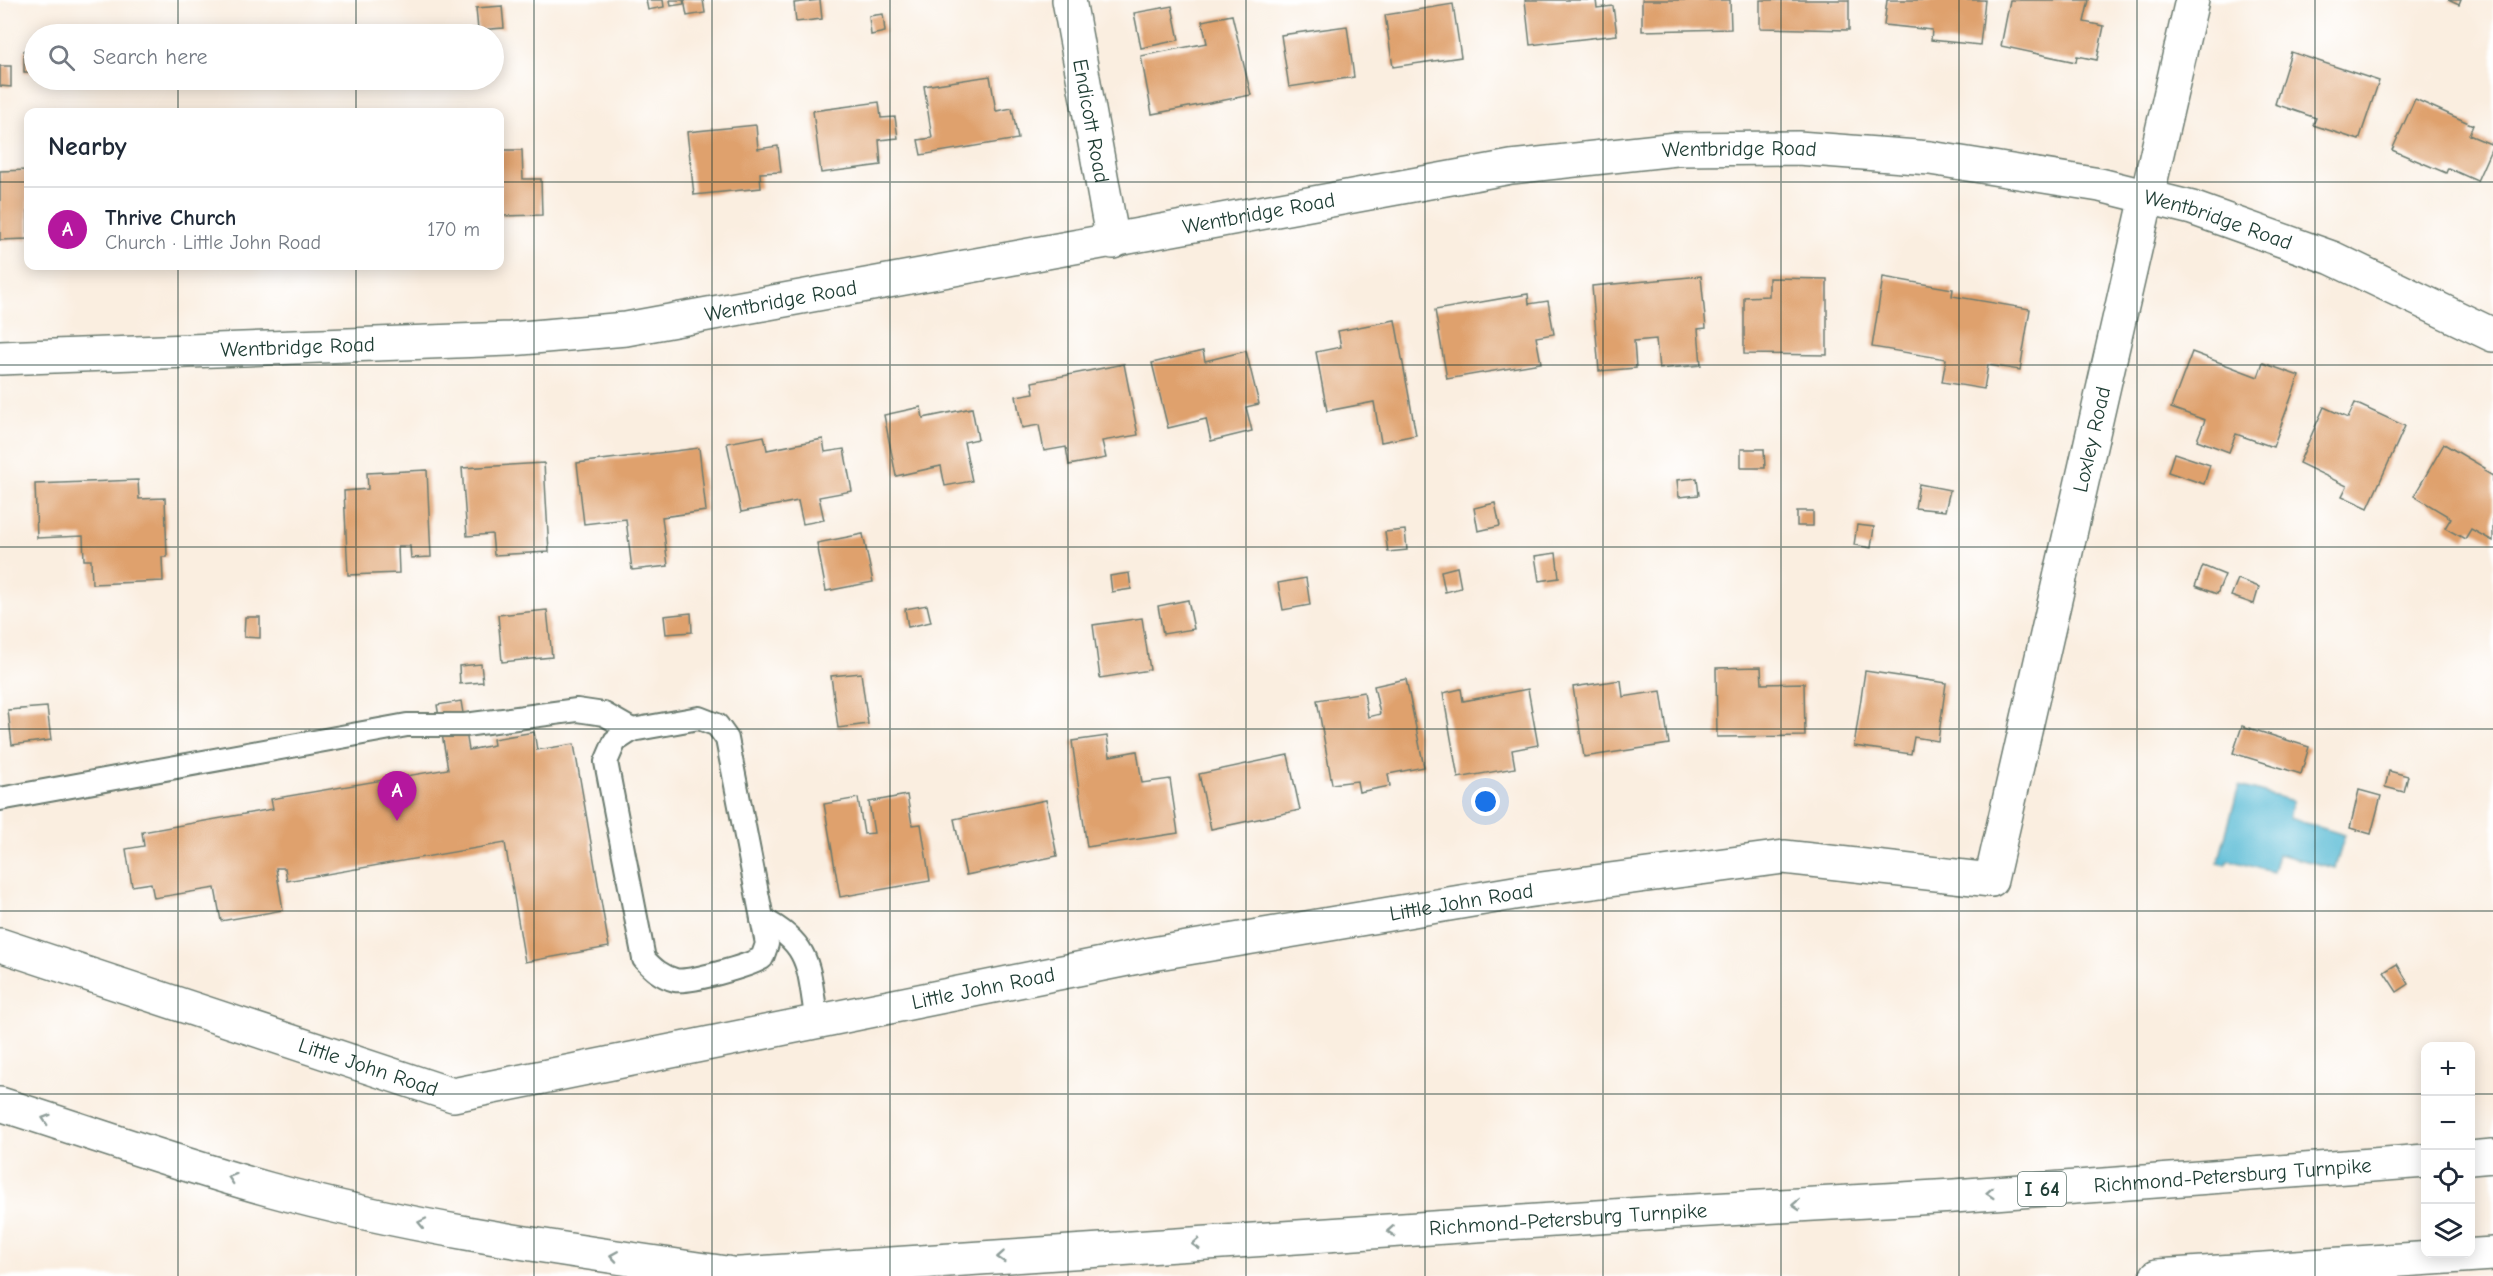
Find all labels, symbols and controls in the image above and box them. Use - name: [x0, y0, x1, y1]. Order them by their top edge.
- search box: [24, 24, 504, 90]
- icon: search: [45, 41, 78, 74]
- text: Search here: [93, 44, 208, 70]
- street label: Endicott Road: [1068, 57, 1114, 185]
- text: Nearby: [48, 132, 127, 162]
- street label: Wentbridge Road: [1661, 136, 1818, 162]
- street label: Wentbridge Road: [2141, 184, 2295, 255]
- street label: Wentbridge Road: [1181, 187, 1337, 239]
- text: Thrive Church: [105, 205, 236, 231]
- text: A: [62, 218, 73, 241]
- text: 170 m: [427, 218, 480, 241]
- text: Church · Little John Road: [105, 231, 321, 254]
- street label: Wentbridge Road: [702, 275, 859, 326]
- street label: Wentbridge Road: [220, 332, 375, 362]
- street label: Loxley Road: [2068, 384, 2115, 495]
- pin: A: [378, 772, 416, 821]
- your location: [1471, 787, 1500, 816]
- street label: Little John Road: [1388, 878, 1535, 926]
- street label: Little John Road: [909, 962, 1057, 1014]
- street label: Little John Road: [296, 1033, 441, 1101]
- map controls: [2421, 1042, 2475, 1258]
- button: +: [2421, 1042, 2475, 1096]
- button: −: [2421, 1096, 2475, 1150]
- one-way arrow: [41, 1113, 52, 1126]
- button: locate: [2421, 1150, 2475, 1204]
- street label: Richmond-Petersburg Turnpike: [2093, 1153, 2372, 1198]
- road number: I 64: [2018, 1172, 2066, 1206]
- one-way arrow: [227, 1173, 238, 1185]
- one-way arrow: [1986, 1186, 1995, 1199]
- street label: Richmond-Petersburg Turnpike: [1428, 1198, 1708, 1240]
- one-way arrow: [1791, 1198, 1800, 1211]
- button: layers: [2421, 1204, 2475, 1258]
- one-way arrow: [417, 1218, 427, 1231]
- one-way arrow: [1386, 1224, 1395, 1237]
- one-way arrow: [1192, 1237, 1201, 1250]
- one-way arrow: [997, 1250, 1006, 1263]
- one-way arrow: [609, 1251, 618, 1263]

